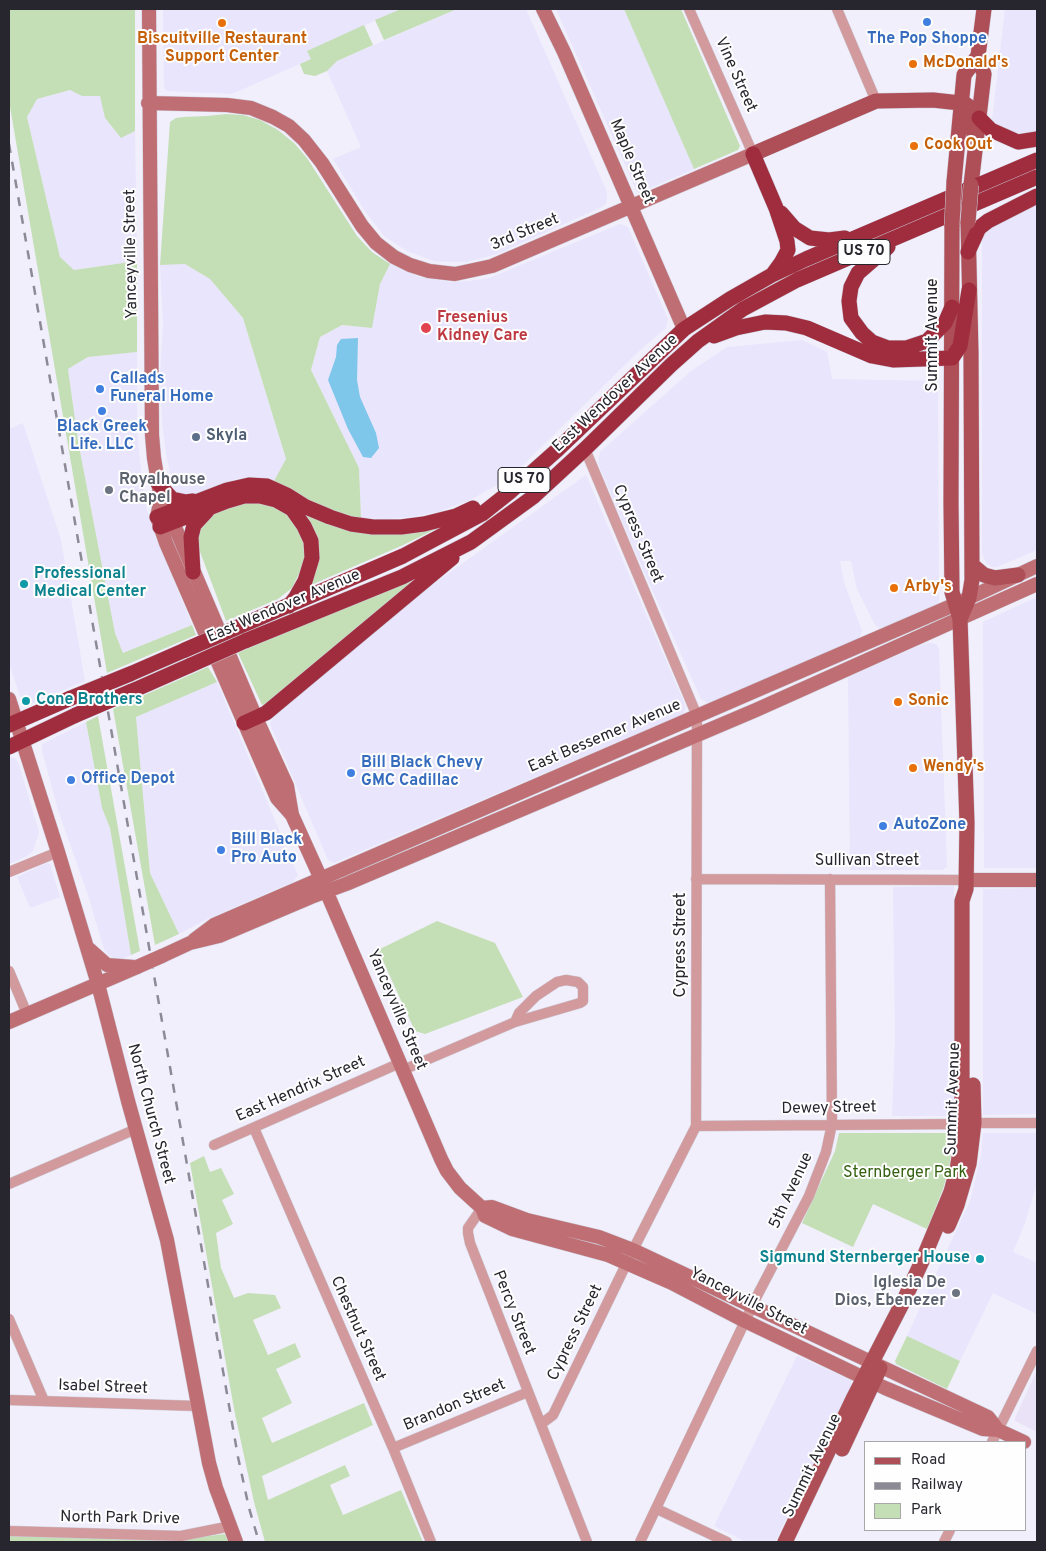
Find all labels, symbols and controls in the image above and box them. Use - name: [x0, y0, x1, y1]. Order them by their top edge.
- marker: The Pop Shoppe: [921, 16, 933, 28]
- marker: Biscuitville Restaurant Support Center: [216, 17, 228, 29]
- place label: Biscuitville Restaurant Support Center: [137, 30, 307, 68]
- place label: The Pop Shoppe: [867, 30, 987, 50]
- street label: Vine Street: [710, 34, 760, 116]
- place label: McDonald's: [923, 54, 1009, 74]
- marker: McDonald's: [907, 58, 919, 70]
- street label: Maple Street: [604, 117, 658, 207]
- place label: Cook Out: [924, 136, 993, 156]
- marker: Cook Out: [908, 140, 920, 152]
- street label: Yanceyville Street: [121, 189, 143, 319]
- street label: 3rd Street: [488, 210, 562, 256]
- road number: US 70: [838, 240, 890, 264]
- street label: Summit Avenue: [924, 278, 944, 392]
- place label: Fresenius Kidney Care: [437, 309, 528, 347]
- marker: Fresenius Kidney Care: [419, 321, 433, 335]
- street label: East Wendover Avenue: [549, 331, 683, 457]
- place label: Callads Funeral Home: [110, 370, 213, 408]
- marker: Callads Funeral Home: [94, 383, 106, 395]
- marker: Black Greek Life. LLC: [96, 405, 108, 417]
- place label: Black Greek Life. LLC: [57, 418, 147, 456]
- place label: Skyla: [206, 427, 247, 447]
- marker: Skyla: [190, 431, 202, 443]
- road number: US 70: [498, 468, 550, 492]
- place label: Royalhouse Chapel: [119, 471, 205, 509]
- street label: Cypress Street: [608, 482, 666, 586]
- marker: Royalhouse Chapel: [103, 484, 115, 496]
- place label: Professional Medical Center: [34, 565, 146, 603]
- street label: East Wendover Avenue: [205, 566, 363, 648]
- marker: Professional Medical Center: [18, 578, 30, 590]
- place label: Arby's: [904, 578, 952, 598]
- marker: Arby's: [888, 582, 900, 594]
- place label: Cone Brothers: [36, 691, 143, 711]
- place label: Sonic: [908, 692, 949, 712]
- marker: Cone Brothers: [20, 695, 32, 707]
- street label: East Bessemer Avenue: [526, 696, 684, 778]
- marker: Sonic: [892, 696, 904, 708]
- place label: Bill Black Chevy GMC Cadillac: [361, 754, 483, 792]
- place label: Wendy's: [923, 758, 984, 778]
- marker: Wendy's: [907, 762, 919, 774]
- marker: Bill Black Chevy GMC Cadillac: [345, 767, 357, 779]
- place label: Office Depot: [81, 770, 175, 790]
- marker: Office Depot: [65, 774, 77, 786]
- place label: AutoZone: [893, 816, 966, 836]
- marker: AutoZone: [877, 820, 889, 832]
- place label: Bill Black Pro Auto: [231, 831, 302, 869]
- marker: Bill Black Pro Auto: [215, 844, 227, 856]
- street label: Sullivan Street: [815, 852, 919, 872]
- street label: Cypress Street: [672, 893, 692, 997]
- street label: Yanceyville Street: [362, 947, 430, 1073]
- street label: North Church Street: [122, 1042, 178, 1186]
- street label: Summit Avenue: [942, 1042, 966, 1156]
- street label: East Hendrix Street: [233, 1053, 369, 1127]
- street label: Dewey Street: [781, 1099, 877, 1119]
- street label: 5th Avenue: [766, 1150, 818, 1232]
- park label: Sternberger Park: [843, 1164, 967, 1184]
- place label: Sigmund Sternberger House: [759, 1249, 970, 1269]
- marker: Sigmund Sternberger House: [974, 1253, 986, 1265]
- street label: Yanceyville Street: [686, 1264, 810, 1340]
- street label: Percy Street: [487, 1268, 539, 1358]
- street label: Chestnut Street: [325, 1274, 389, 1384]
- place label: Iglesia De Dios, Ebenezer: [835, 1274, 946, 1312]
- street label: Cypress Street: [544, 1282, 608, 1384]
- marker: Iglesia De Dios, Ebenezer: [950, 1287, 962, 1299]
- street label: Brandon Street: [401, 1376, 509, 1436]
- street label: Isabel Street: [58, 1377, 148, 1399]
- street label: Summit Avenue: [780, 1411, 846, 1521]
- legend: [864, 1441, 1026, 1531]
- text: Road: [911, 1451, 946, 1470]
- text: Railway: [911, 1476, 963, 1495]
- text: Park: [911, 1501, 942, 1520]
- street label: North Park Drive: [60, 1508, 180, 1530]

